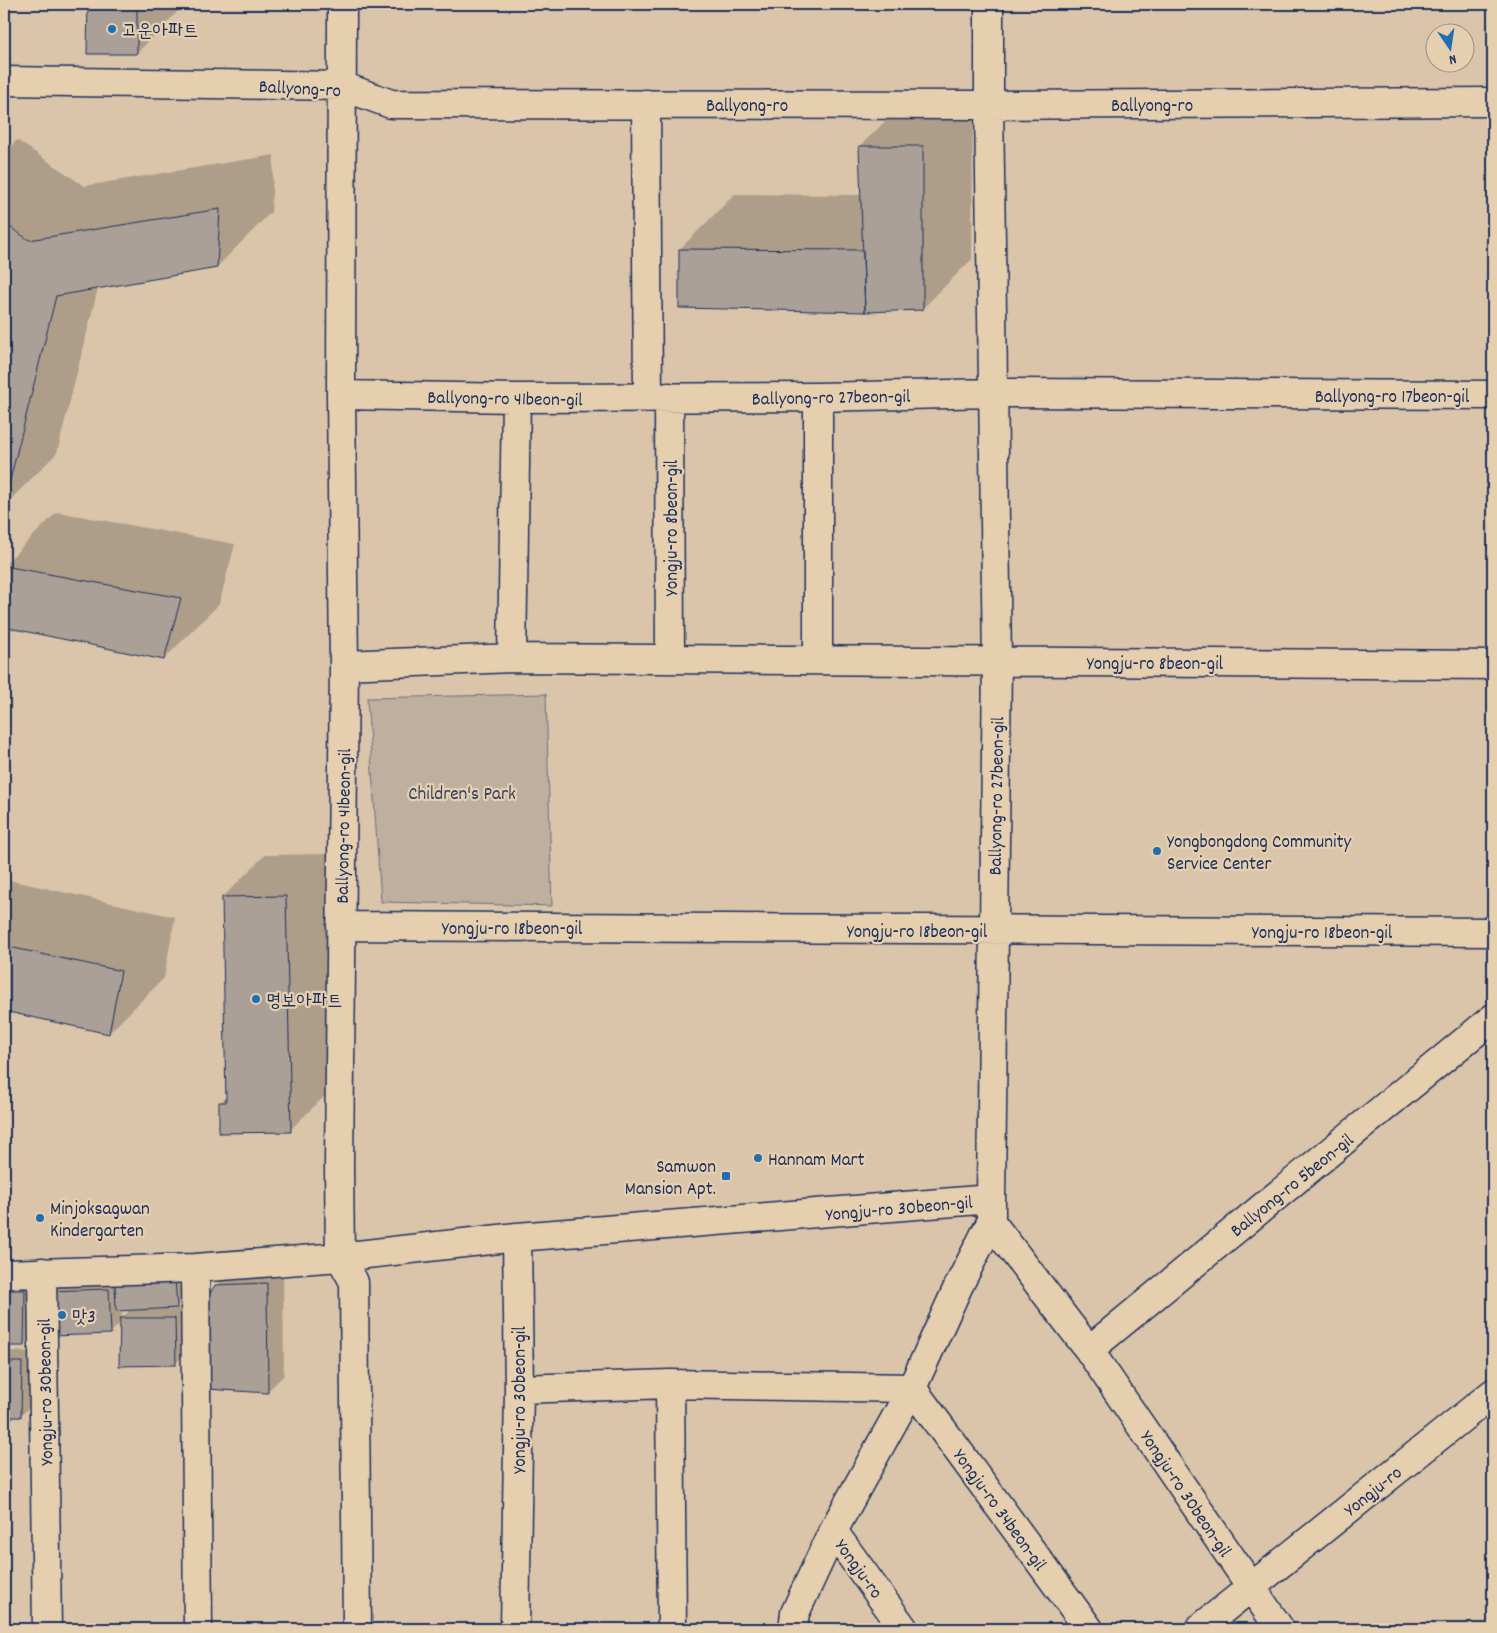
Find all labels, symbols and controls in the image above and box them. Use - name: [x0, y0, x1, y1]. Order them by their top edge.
- place label: 고운아파트: [122, 19, 198, 46]
- north arrow: [1424, 22, 1474, 72]
- marker: 고운아파트: [106, 23, 118, 35]
- text: N: [1447, 48, 1458, 69]
- street label: Ballyong-ro: [258, 75, 342, 106]
- street label: Ballyong-ro: [706, 94, 788, 121]
- street label: Ballyong-ro: [1111, 94, 1193, 121]
- street label: Ballyong-ro 27beon-gil: [751, 385, 911, 414]
- street label: Ballyong-ro 17beon-gil: [1315, 385, 1470, 412]
- street label: Ballyong-ro 41beon-gil: [427, 386, 583, 415]
- street label: Yongju-ro 8beon-gil: [660, 459, 687, 596]
- street label: Yongju-ro 8beon-gil: [1087, 652, 1224, 679]
- street label: Ballyong-ro 27beon-gil: [984, 716, 1013, 876]
- street label: Ballyong-ro 41beon-gil: [331, 748, 360, 904]
- park label: Children's Park: [408, 782, 516, 809]
- place label: Yongbongdong Community Service Center: [1167, 830, 1352, 879]
- marker: Yongbongdong Community Service Center: [1151, 845, 1163, 857]
- street label: Yongju-ro 18beon-gil: [442, 917, 583, 944]
- street label: Yongju-ro 18beon-gil: [847, 920, 988, 947]
- street label: Yongju-ro 18beon-gil: [1252, 921, 1393, 948]
- place label: 명보아파트: [266, 989, 342, 1016]
- marker: 명보아파트: [250, 993, 262, 1005]
- street label: Ballyong-ro 5beon-gil: [1226, 1128, 1361, 1245]
- place label: Hannam Mart: [768, 1148, 865, 1175]
- marker: Hannam Mart: [752, 1152, 764, 1164]
- place label: Samwon Mansion Apt.: [625, 1155, 716, 1204]
- marker: Samwon Mansion Apt.: [720, 1170, 732, 1182]
- street label: Yongju-ro 30beon-gil: [825, 1191, 974, 1230]
- place label: Minjoksagwan Kindergarten: [50, 1197, 150, 1246]
- marker: Minjoksagwan Kindergarten: [34, 1212, 46, 1224]
- place label: 맛3: [72, 1305, 96, 1332]
- marker: 맛3: [56, 1309, 68, 1321]
- street label: Yongju-ro 30beon-gil: [33, 1318, 62, 1466]
- street label: Yongju-ro 30beon-gil: [508, 1326, 535, 1474]
- street label: Yongju-ro 30beon-gil: [1132, 1426, 1237, 1564]
- street label: Yongju-ro 34beon-gil: [945, 1444, 1052, 1578]
- street label: Yongju-ro: [1339, 1461, 1409, 1525]
- street label: Yongju-ro: [826, 1535, 888, 1605]

